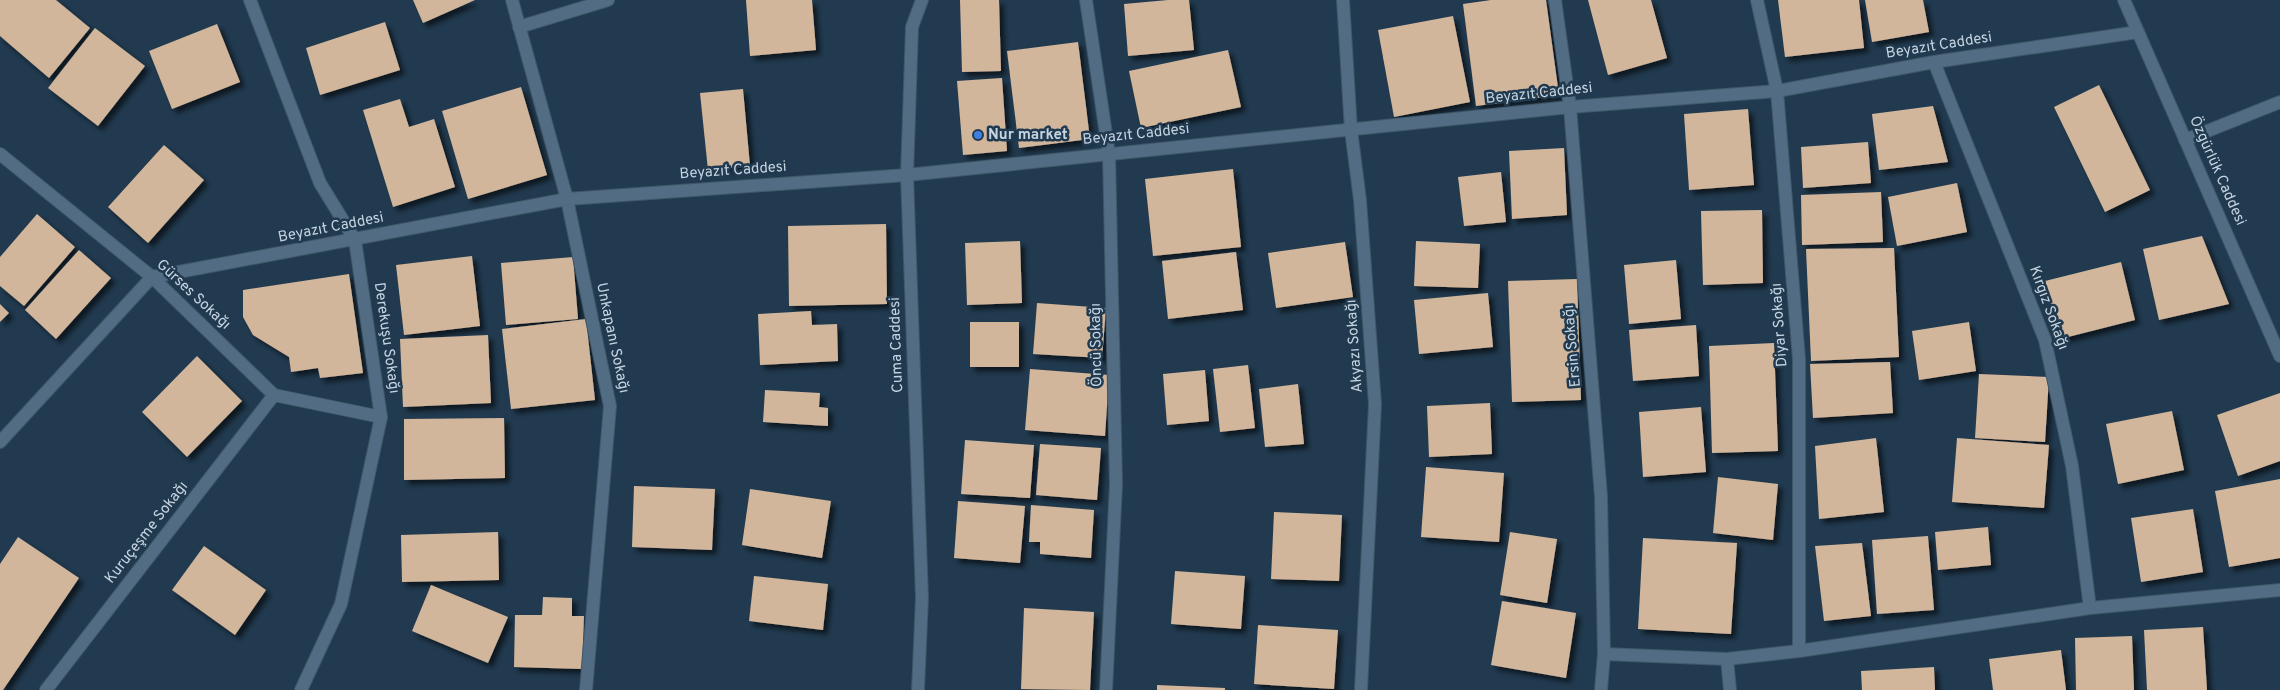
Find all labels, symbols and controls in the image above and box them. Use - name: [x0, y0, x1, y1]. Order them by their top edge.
- street label: Beyazıt Caddesi: [1885, 28, 1993, 64]
- street label: Beyazıt Caddesi: [1485, 79, 1593, 109]
- street label: Özgürlük Caddesi: [2184, 113, 2251, 229]
- street label: Beyazıt Caddesi: [1082, 120, 1190, 150]
- place label: Nur market: [988, 126, 1068, 145]
- marker: Nur market: [972, 129, 984, 141]
- street label: Beyazıt Caddesi: [679, 158, 787, 184]
- street label: Beyazıt Caddesi: [277, 208, 385, 248]
- street label: Gürses Sokağı: [152, 256, 234, 334]
- street label: Kırgız Sokağı: [2024, 263, 2072, 353]
- street label: Derekuşu Sokağı: [369, 281, 403, 395]
- street label: Unkapanı Sokağı: [591, 281, 633, 395]
- street label: Diyar Sokağı: [1768, 282, 1792, 368]
- street label: Cuma Caddesi: [886, 297, 908, 393]
- street label: Akyazı Sokağı: [1342, 299, 1368, 393]
- street label: Öncü Sokağı: [1086, 303, 1107, 387]
- street label: Ersin Sokağı: [1560, 304, 1586, 388]
- street label: Kuruçeşme Sokağı: [101, 478, 193, 588]

